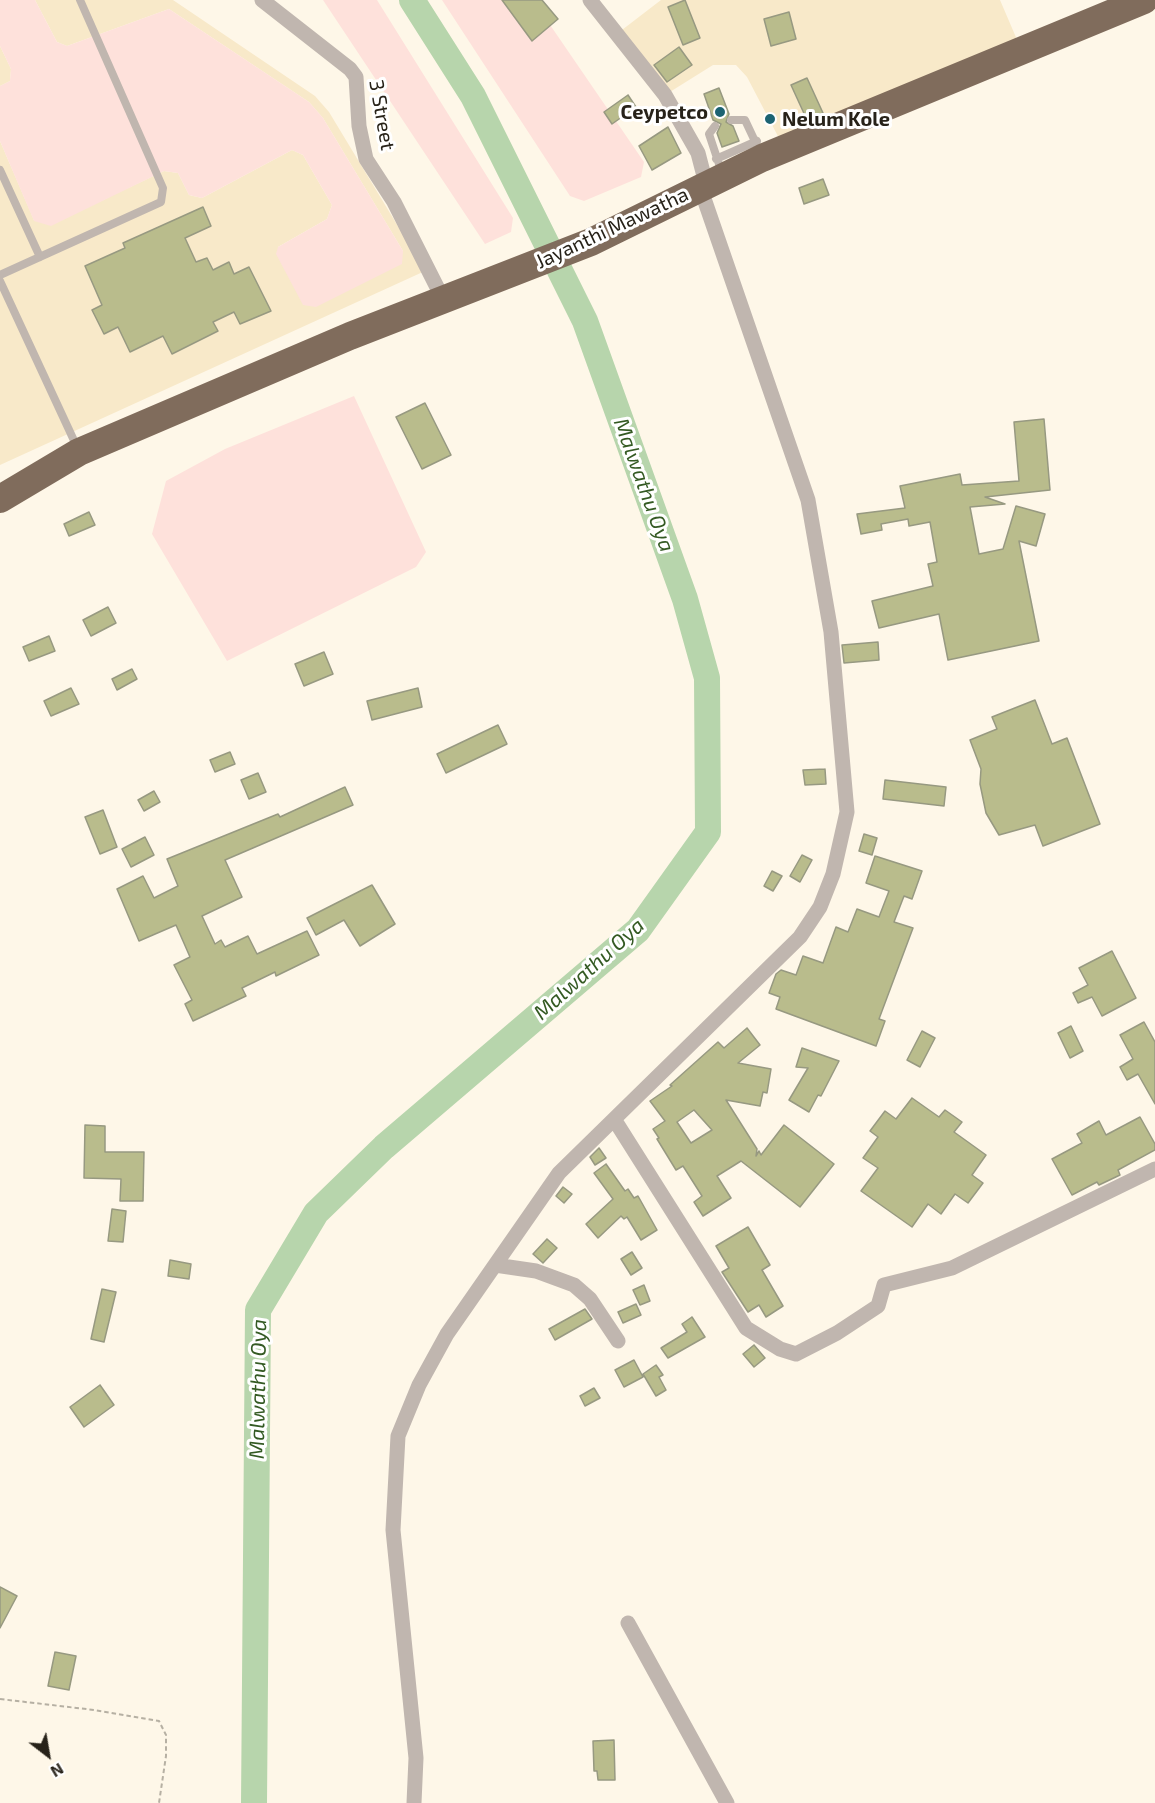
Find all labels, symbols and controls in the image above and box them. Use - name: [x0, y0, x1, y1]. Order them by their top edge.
- street label: 3 Street: [364, 78, 400, 152]
- place label: Ceypetco: [620, 100, 708, 124]
- marker: Ceypetco: [713, 105, 727, 119]
- place label: Nelum Kole: [782, 107, 890, 131]
- marker: Nelum Kole: [763, 112, 777, 126]
- street label: Jayanthi Mawatha: [532, 182, 692, 274]
- water label: Malwathu Oya: [608, 415, 680, 555]
- water label: Malwathu Oya: [529, 913, 649, 1025]
- water label: Malwathu Oya: [244, 1319, 272, 1459]
- north arrow: [18, 1725, 78, 1785]
- text: N: [48, 1760, 67, 1782]

